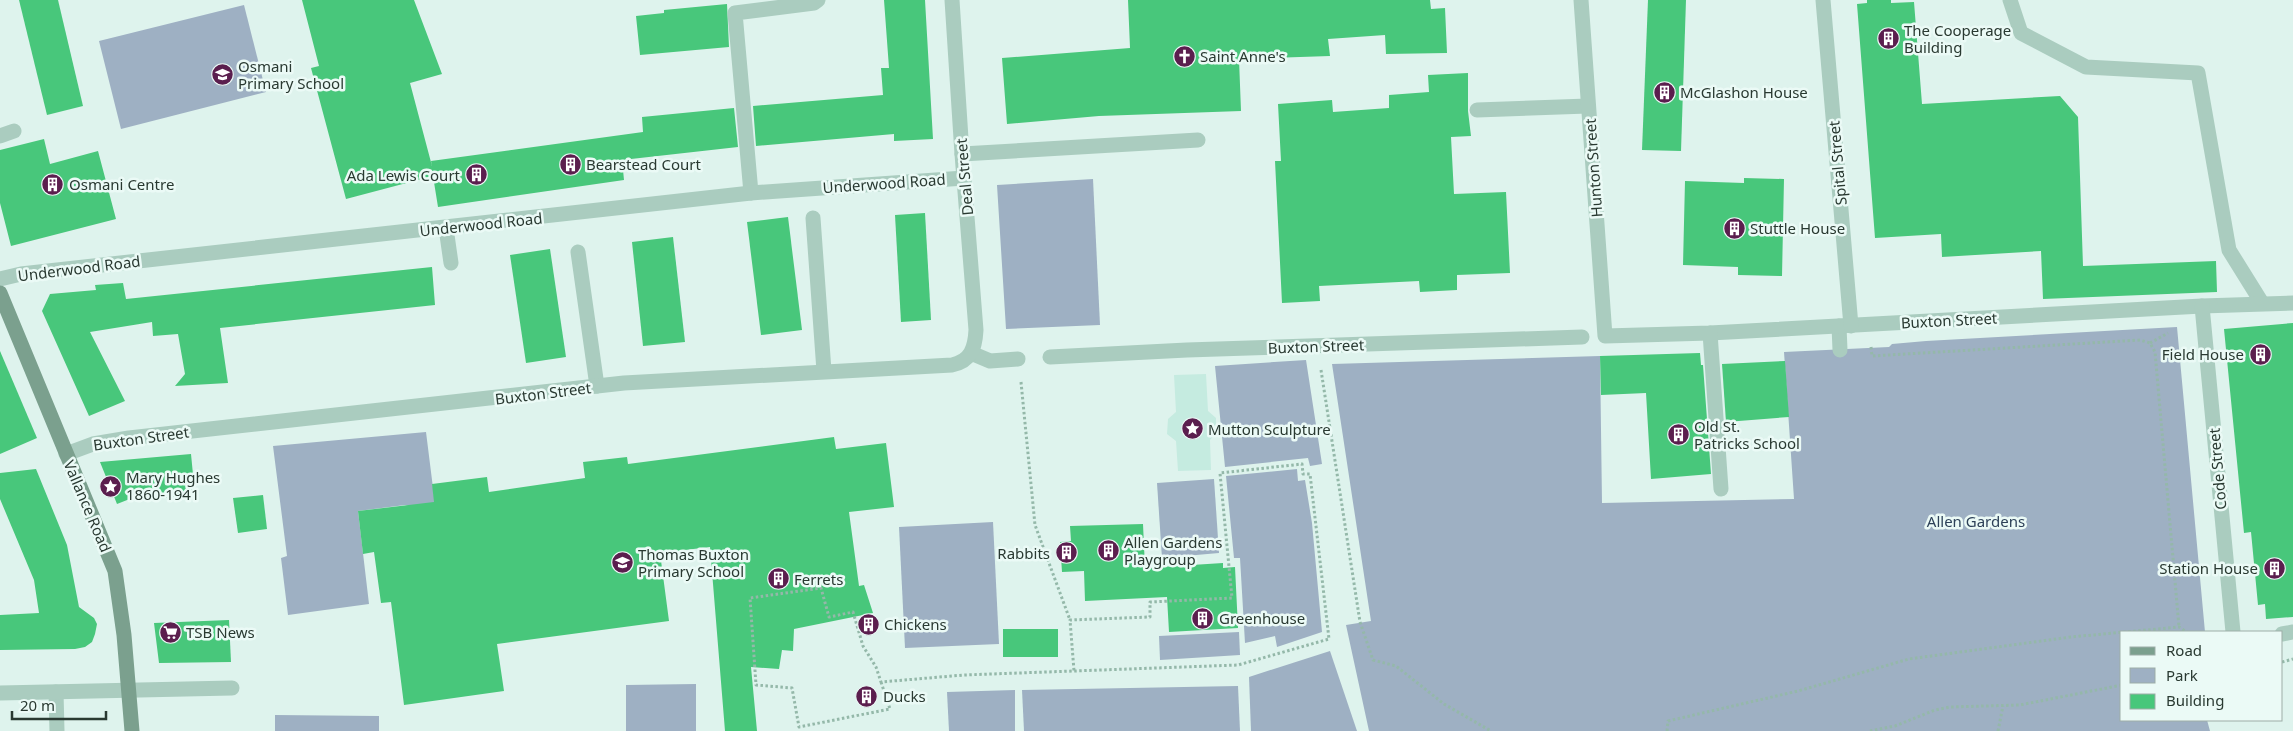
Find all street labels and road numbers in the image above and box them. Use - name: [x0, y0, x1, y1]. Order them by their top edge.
- street label: Hunton Street: [1580, 117, 1606, 218]
- street label: Spital Street: [1823, 119, 1851, 206]
- street label: Deal Street: [951, 137, 977, 216]
- street label: Underwood Road: [822, 169, 946, 197]
- street label: Underwood Road: [419, 208, 543, 240]
- street label: Underwood Road: [17, 251, 141, 285]
- street label: Buxton Street: [1900, 307, 1998, 333]
- street label: Buxton Street: [1267, 334, 1365, 358]
- street label: Buxton Street: [494, 377, 593, 409]
- street label: Buxton Street: [92, 421, 191, 455]
- street label: Code Street: [2203, 427, 2231, 511]
- street label: Vallance Road: [60, 457, 116, 555]

